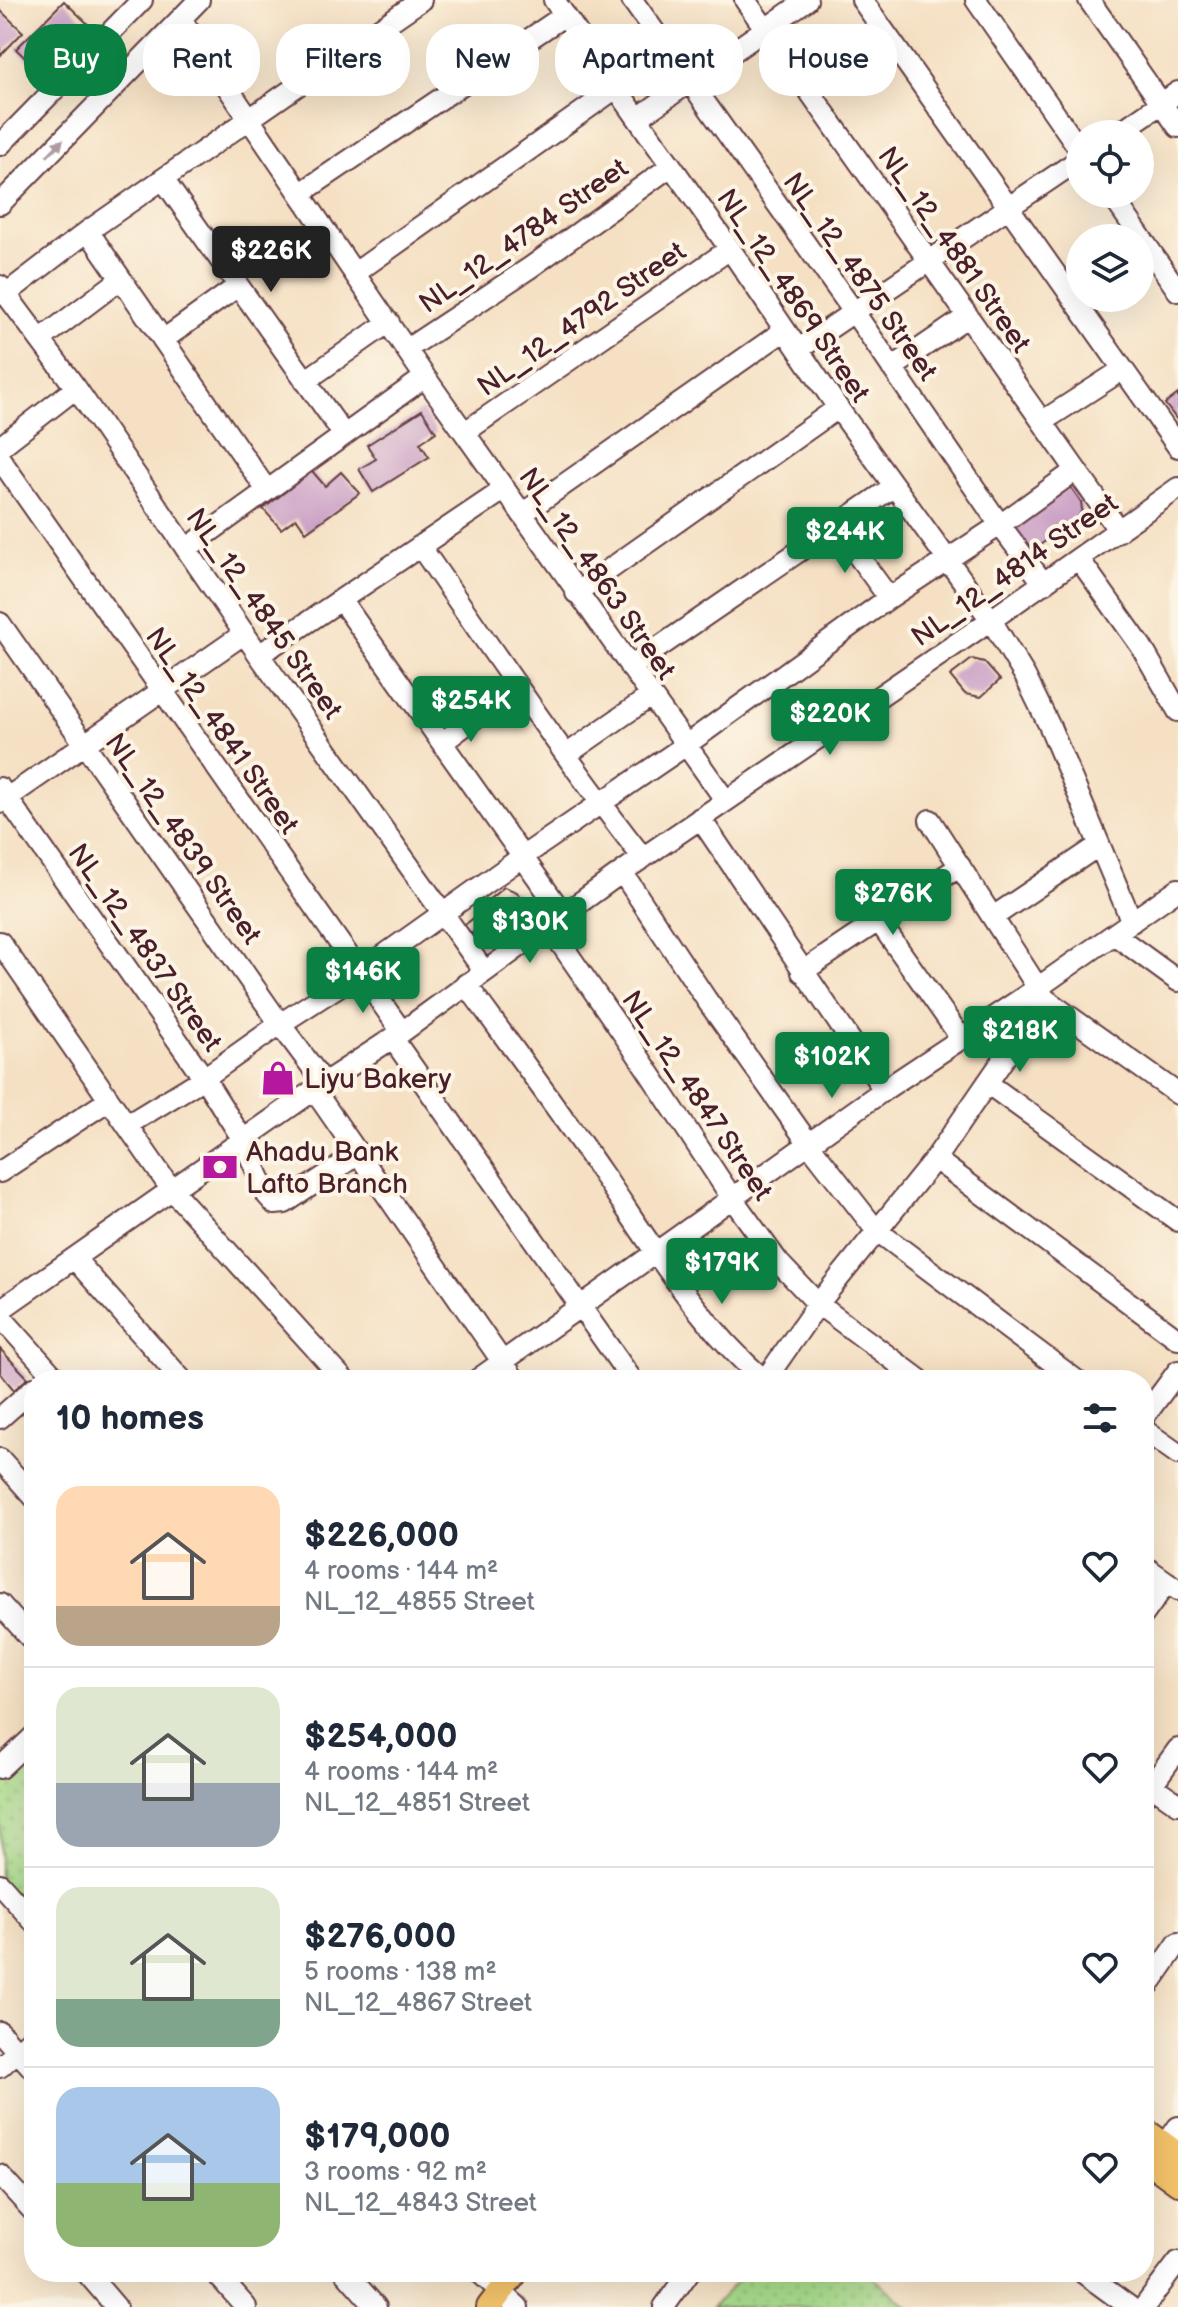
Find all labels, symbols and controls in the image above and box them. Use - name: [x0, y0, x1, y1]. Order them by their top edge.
- chip: Buy: [24, 24, 127, 96]
- chip: Rent: [143, 24, 260, 96]
- chip: Filters: [276, 24, 410, 96]
- chip: New: [426, 24, 539, 96]
- chip: Apartment: [555, 24, 743, 96]
- chip: House: [759, 24, 897, 96]
- map controls: [1066, 120, 1154, 312]
- button: locate: [1066, 120, 1154, 208]
- one-way arrow: [45, 139, 63, 158]
- street label: NL_12_4881 Street: [870, 141, 1037, 359]
- street label: NL_12_4784 Street: [413, 152, 635, 321]
- street label: NL_12_4875 Street: [776, 167, 944, 387]
- street label: NL_12_4869 Street: [709, 183, 876, 409]
- button: layers: [1066, 224, 1154, 312]
- pin: $226K: [215, 226, 327, 294]
- street label: NL_12_4792 Street: [471, 235, 693, 403]
- text: $226K: [230, 236, 312, 267]
- street label: NL_12_4863 Street: [511, 462, 682, 686]
- street label: NL_12_4814 Street: [905, 486, 1125, 654]
- street label: NL_12_4845 Street: [179, 502, 349, 726]
- pin: $244K: [789, 507, 901, 575]
- text: $244K: [805, 517, 885, 548]
- street label: NL_12_4841 Street: [138, 621, 306, 841]
- pin: $254K: [415, 676, 527, 744]
- text: $254K: [431, 686, 511, 717]
- pin: $220K: [774, 689, 886, 757]
- text: $220K: [789, 699, 871, 730]
- street label: NL_12_4839 Street: [98, 727, 268, 951]
- street label: NL_12_4837 Street: [61, 838, 229, 1058]
- pin: $276K: [837, 869, 949, 937]
- text: $276K: [853, 879, 933, 910]
- pin: $130K: [474, 897, 586, 965]
- text: $130K: [491, 907, 569, 938]
- pin: $146K: [307, 947, 419, 1015]
- text: $146K: [325, 957, 401, 988]
- street label: NL_12_4847 Street: [614, 985, 779, 1207]
- pin: $218K: [964, 1006, 1076, 1074]
- text: $218K: [982, 1016, 1058, 1047]
- pin: $102K: [776, 1032, 888, 1100]
- text: $102K: [793, 1042, 871, 1073]
- shop icon: Liyu Bakery: [259, 1059, 297, 1097]
- place label: Liyu Bakery: [304, 1063, 452, 1096]
- place label: Ahadu Bank Lafto Branch: [246, 1136, 408, 1201]
- bank icon: Ahadu Bank Lafto Branch: [201, 1148, 239, 1186]
- pin: $179K: [666, 1238, 778, 1306]
- text: $179K: [684, 1248, 760, 1279]
- icon: filters: [1078, 1396, 1122, 1440]
- text: 10 homes: [56, 1398, 204, 1439]
- text: $226,000: [304, 1515, 459, 1556]
- icon: home: [120, 1518, 216, 1614]
- icon: heart: [1078, 1544, 1122, 1588]
- text: 4 rooms · 144 m²: [304, 1556, 498, 1587]
- text: NL_12_4855 Street: [304, 1587, 535, 1618]
- text: $254,000: [304, 1716, 458, 1757]
- icon: home: [120, 1719, 216, 1815]
- icon: heart: [1078, 1745, 1122, 1789]
- text: 4 rooms · 144 m²: [304, 1757, 498, 1788]
- text: NL_12_4851 Street: [304, 1788, 530, 1819]
- text: $276,000: [304, 1916, 456, 1957]
- icon: home: [120, 1919, 216, 2015]
- icon: heart: [1078, 1945, 1122, 1989]
- text: 5 rooms · 138 m²: [304, 1957, 497, 1988]
- text: NL_12_4867 Street: [304, 1988, 532, 2019]
- text: $179,000: [304, 2116, 451, 2157]
- icon: home: [120, 2119, 216, 2215]
- icon: heart: [1078, 2145, 1122, 2189]
- text: 3 rooms · 92 m²: [304, 2157, 487, 2188]
- text: NL_12_4843 Street: [304, 2188, 537, 2219]

